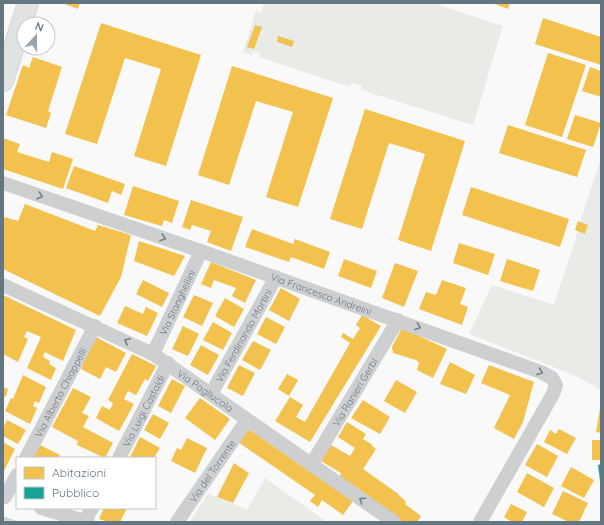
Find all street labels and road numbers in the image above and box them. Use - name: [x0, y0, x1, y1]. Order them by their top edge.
- street label: Via Stanghellini: [157, 268, 198, 337]
- street label: Via Francesco Andreini: [269, 270, 373, 318]
- street label: Via Ferdinando Martini: [213, 287, 275, 385]
- street label: Via Alberto Chiappelli: [32, 346, 89, 440]
- street label: Via Ranieri Gerbi: [330, 356, 381, 429]
- street label: Via Pagliucola: [175, 367, 236, 415]
- street label: Via Luigi Castaldi: [120, 373, 168, 449]
- street label: Via del Torrente: [186, 437, 239, 505]

